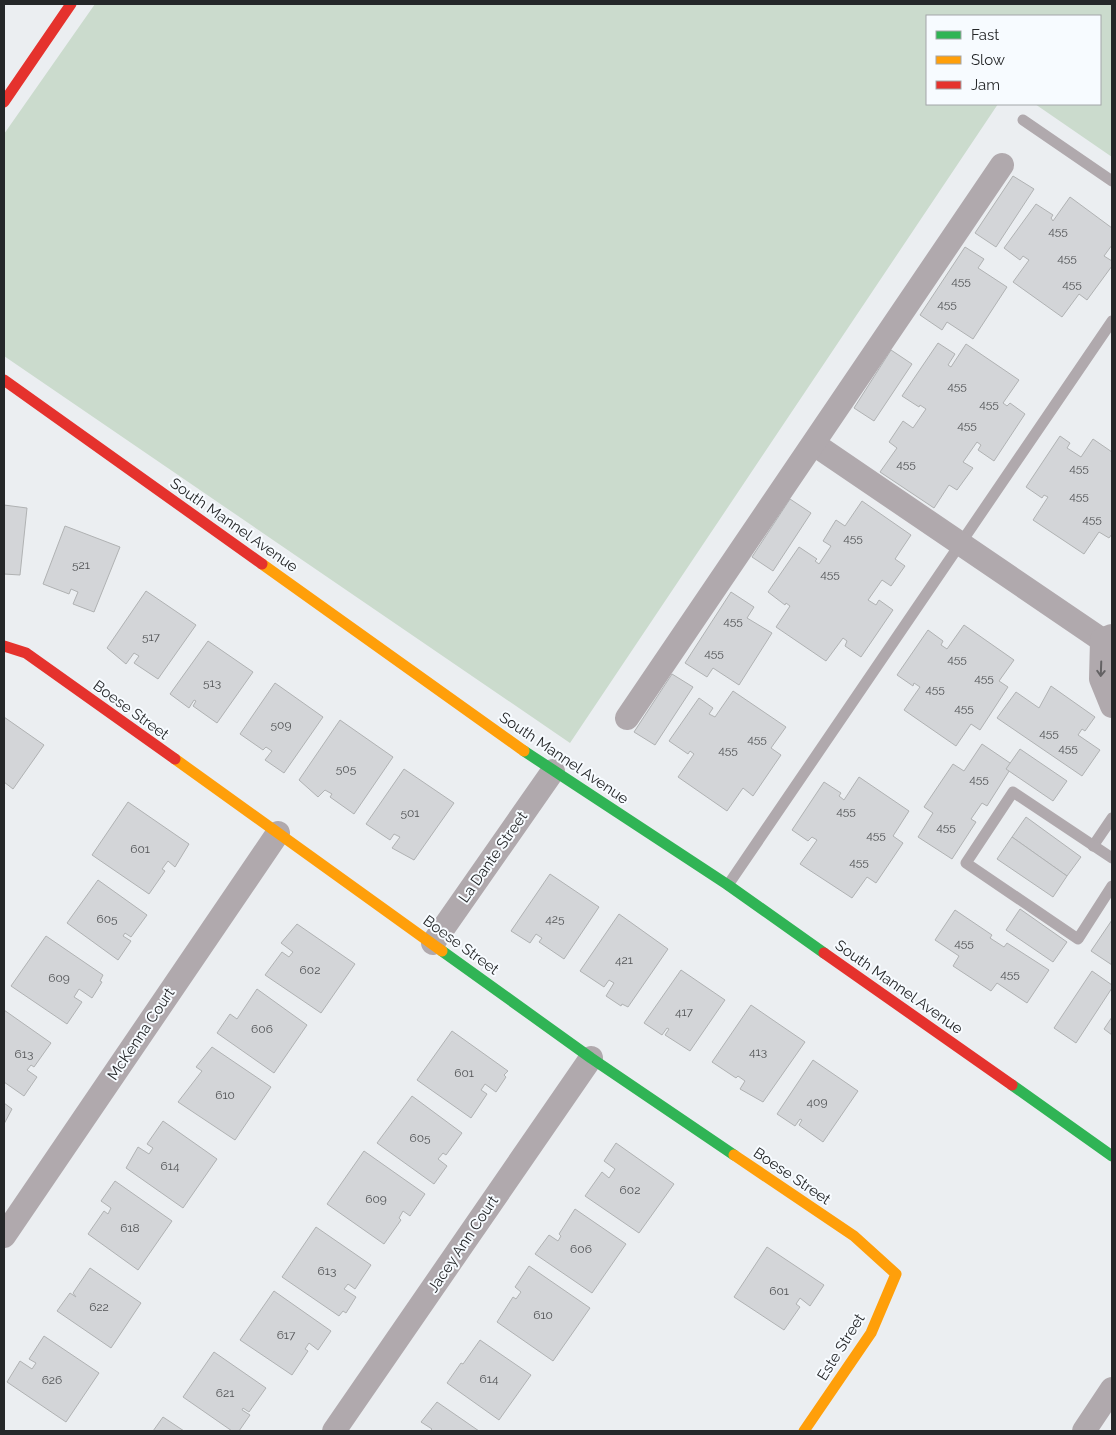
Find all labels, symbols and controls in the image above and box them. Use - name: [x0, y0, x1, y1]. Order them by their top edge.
- legend: [926, 15, 1101, 105]
- text: Fast: [971, 26, 999, 44]
- text: Slow: [971, 51, 1005, 69]
- text: Jam: [971, 76, 1000, 94]
- house number: 455: [1048, 224, 1068, 238]
- house number: 455: [1057, 251, 1077, 265]
- house number: 455: [951, 274, 971, 288]
- house number: 455: [1062, 277, 1082, 291]
- house number: 455: [937, 297, 957, 311]
- house number: 455: [947, 379, 967, 393]
- house number: 455: [979, 397, 999, 411]
- house number: 455: [957, 418, 977, 432]
- house number: 455: [896, 457, 916, 471]
- house number: 455: [1069, 461, 1089, 475]
- street label: South Mannel Avenue: [167, 474, 301, 576]
- house number: 455: [1069, 489, 1089, 503]
- house number: 455: [1082, 512, 1102, 526]
- house number: 455: [843, 531, 863, 545]
- house number: 521: [72, 558, 90, 572]
- house number: 455: [820, 567, 840, 581]
- house number: 455: [723, 614, 743, 628]
- house number: 517: [142, 630, 161, 644]
- house number: 455: [704, 646, 724, 660]
- house number: 455: [947, 652, 967, 666]
- one-way arrow: [1096, 660, 1106, 677]
- house number: 455: [974, 671, 994, 685]
- house number: 513: [203, 676, 221, 690]
- street label: Boese Street: [90, 677, 172, 743]
- house number: 455: [925, 682, 945, 696]
- house number: 455: [954, 701, 974, 715]
- street label: South Mannel Avenue: [496, 708, 632, 808]
- house number: 509: [271, 718, 291, 732]
- house number: 455: [1039, 726, 1059, 740]
- house number: 455: [747, 732, 767, 746]
- house number: 455: [1058, 741, 1078, 755]
- house number: 455: [718, 743, 738, 757]
- house number: 505: [336, 762, 357, 776]
- house number: 455: [969, 772, 989, 786]
- house number: 455: [836, 804, 856, 818]
- house number: 501: [400, 806, 420, 820]
- street label: La Dante Street: [455, 808, 531, 906]
- house number: 455: [936, 820, 956, 834]
- house number: 455: [866, 828, 886, 842]
- house number: 601: [130, 842, 150, 856]
- house number: 455: [849, 855, 869, 869]
- house number: 605: [96, 912, 118, 926]
- street label: Boese Street: [420, 912, 502, 978]
- house number: 425: [545, 912, 565, 926]
- street label: South Mannel Avenue: [832, 936, 966, 1038]
- house number: 455: [954, 936, 974, 950]
- house number: 421: [615, 953, 633, 967]
- house number: 602: [300, 963, 320, 977]
- house number: 455: [1000, 967, 1020, 981]
- house number: 609: [48, 971, 70, 985]
- street label: McKenna Court: [104, 985, 178, 1083]
- house number: 417: [675, 1005, 694, 1019]
- house number: 606: [251, 1022, 273, 1036]
- house number: 413: [749, 1045, 767, 1059]
- house number: 613: [15, 1047, 33, 1061]
- house number: 601: [454, 1066, 474, 1080]
- house number: 610: [215, 1088, 235, 1102]
- house number: 409: [807, 1095, 827, 1109]
- house number: 605: [409, 1131, 431, 1145]
- street label: Boese Street: [750, 1144, 834, 1208]
- house number: 614: [161, 1159, 180, 1173]
- house number: 602: [620, 1183, 640, 1197]
- house number: 609: [365, 1192, 387, 1206]
- street label: Jacey Ann Court: [424, 1192, 502, 1296]
- house number: 618: [120, 1221, 140, 1235]
- house number: 606: [570, 1242, 592, 1256]
- house number: 613: [318, 1264, 336, 1278]
- house number: 601: [769, 1284, 789, 1298]
- house number: 622: [89, 1300, 109, 1314]
- house number: 610: [533, 1308, 553, 1322]
- street label: Este Street: [813, 1310, 869, 1384]
- house number: 617: [277, 1328, 296, 1342]
- house number: 614: [480, 1372, 499, 1386]
- house number: 626: [42, 1373, 62, 1387]
- house number: 621: [216, 1386, 234, 1400]

